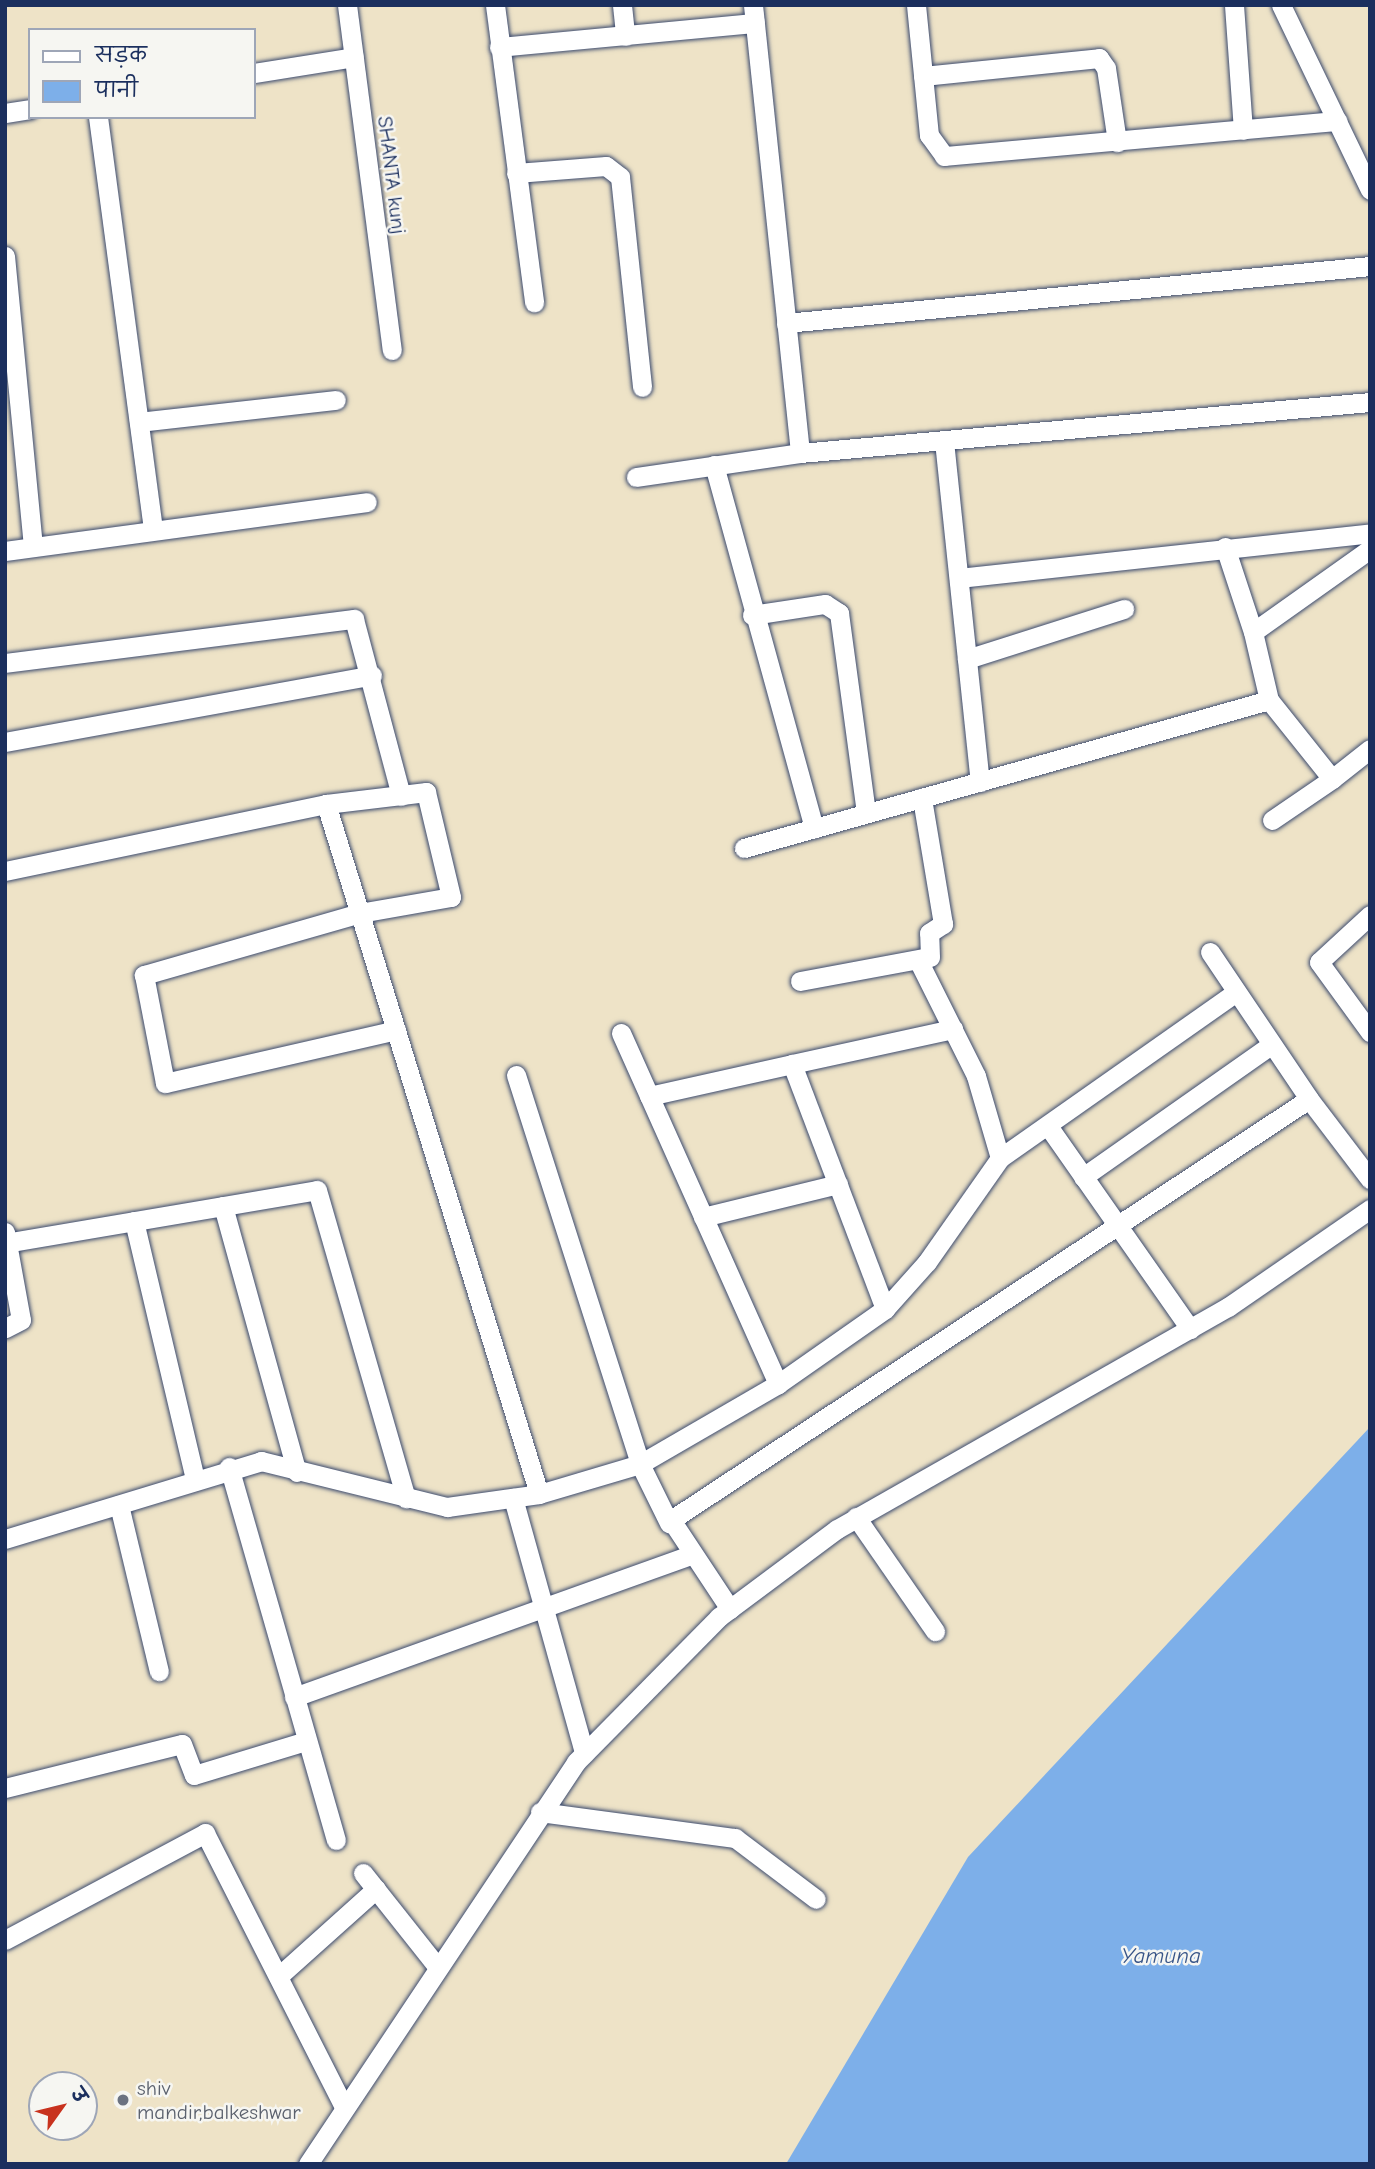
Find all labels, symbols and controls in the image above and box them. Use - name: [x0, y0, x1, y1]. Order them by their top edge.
- legend: [28, 28, 256, 119]
- text: सड़क: [95, 43, 147, 67]
- text: पानी: [95, 78, 138, 102]
- street label: SHANTA kunj: [372, 115, 412, 235]
- water label: Yamuna: [1121, 1942, 1201, 1970]
- north arrow: [28, 2071, 98, 2141]
- place label: shiv mandir,balkeshwar: [137, 2075, 301, 2125]
- text: उ: [66, 2084, 91, 2107]
- marker: shiv mandir,balkeshwar: [115, 2092, 131, 2108]

